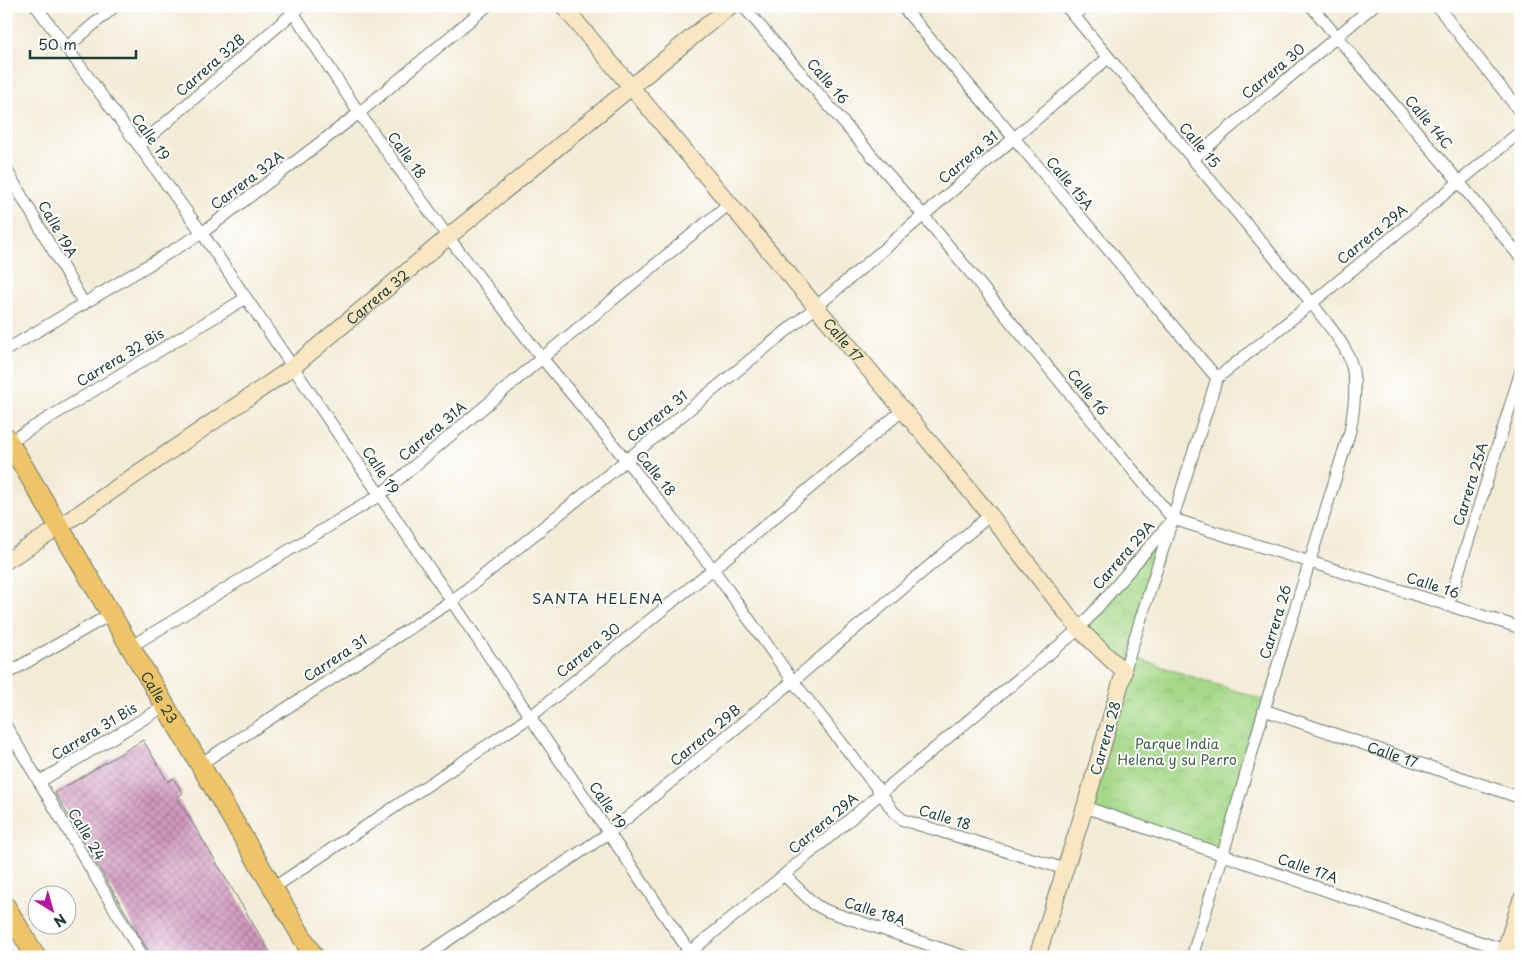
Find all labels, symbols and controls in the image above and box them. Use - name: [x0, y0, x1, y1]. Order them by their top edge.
- scale bar: [30, 28, 136, 60]
- street label: Carrera 32B: [171, 29, 249, 101]
- text: 50 m: [38, 32, 77, 55]
- street label: Carrera 30: [1237, 38, 1309, 104]
- street label: Calle 16: [802, 54, 854, 109]
- street label: Calle 14C: [1400, 90, 1458, 154]
- street label: Calle 19: [127, 109, 175, 165]
- street label: Calle 15: [1174, 117, 1226, 173]
- street label: Carrera 31: [934, 126, 1002, 188]
- street label: Calle 18: [383, 127, 431, 183]
- street label: Carrera 32A: [206, 145, 288, 215]
- street label: Calle 15A: [1041, 152, 1099, 215]
- street label: Calle 19A: [33, 197, 83, 262]
- street label: Carrera 29A: [1332, 199, 1412, 269]
- street label: Carrera 32: [341, 264, 413, 329]
- street label: Calle 17: [819, 313, 869, 367]
- street label: Carrera 32 Bis: [72, 323, 168, 391]
- street label: Calle 16: [1063, 364, 1113, 420]
- street label: Carrera 31: [622, 385, 692, 447]
- street label: Carrera 31A: [393, 396, 471, 466]
- street label: Carrera 25A: [1447, 439, 1493, 528]
- street label: Calle 19: [357, 442, 405, 498]
- street label: Calle 18: [631, 446, 681, 500]
- street label: Carrera 29A: [1087, 516, 1159, 594]
- street label: Calle 16: [1404, 567, 1462, 603]
- street label: Carrera 26: [1254, 582, 1296, 662]
- district label: SANTA HELENA: [532, 586, 664, 609]
- street label: Carrera 30: [551, 618, 625, 682]
- street label: Carrera 31: [299, 629, 371, 687]
- street label: Calle 23: [136, 667, 184, 727]
- street label: Carrera 31 Bis: [47, 697, 141, 765]
- street label: Carrera 28: [1084, 698, 1126, 778]
- street label: Carrera 29B: [665, 699, 745, 771]
- park label: Parque India Helena y su Perro: [1117, 733, 1237, 770]
- street label: Calle 17: [1365, 736, 1421, 773]
- street label: Calle 19: [584, 777, 632, 833]
- street label: Carrera 29A: [784, 787, 863, 858]
- street label: Calle 18: [916, 799, 974, 835]
- street label: Calle 24: [63, 804, 111, 864]
- street label: Calle 17A: [1275, 848, 1341, 888]
- north arrow: [28, 886, 78, 936]
- street label: Calle 18A: [841, 891, 909, 931]
- text: N: [49, 909, 71, 933]

